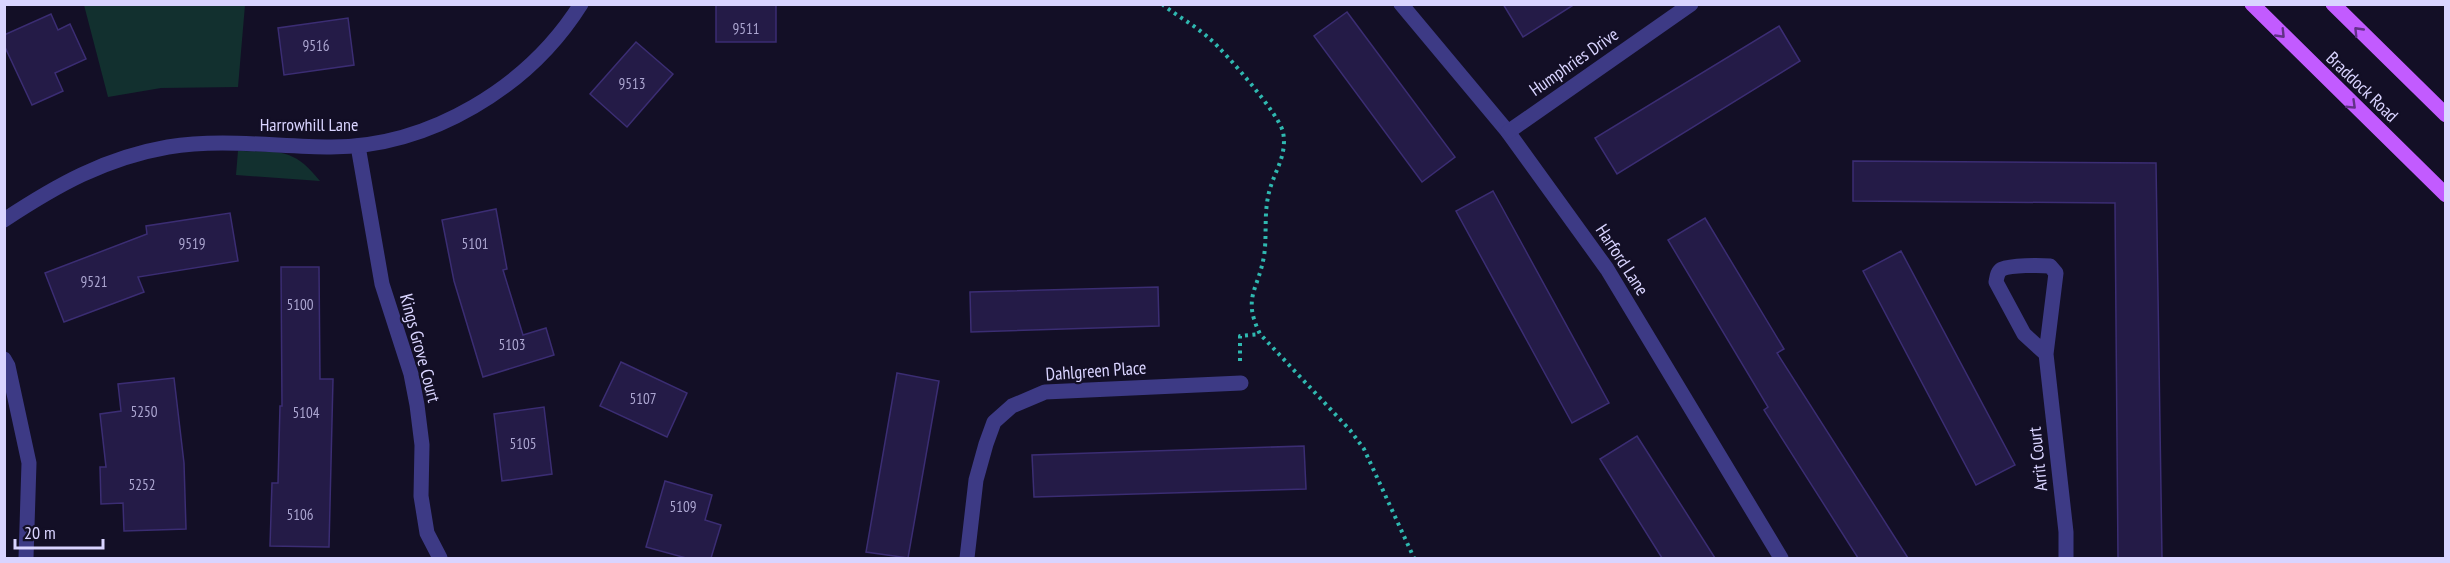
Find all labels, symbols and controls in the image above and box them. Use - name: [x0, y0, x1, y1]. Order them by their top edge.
- house number: 9511: [732, 19, 760, 38]
- street label: Humphries Drive: [1525, 22, 1623, 101]
- one-way arrow: [2274, 27, 2285, 38]
- one-way arrow: [2355, 27, 2366, 38]
- house number: 9516: [302, 36, 330, 55]
- street label: Braddock Road: [2321, 47, 2403, 127]
- house number: 9513: [618, 74, 646, 93]
- one-way arrow: [2345, 97, 2356, 108]
- street label: Harrowhill Lane: [260, 113, 358, 136]
- street label: Harford Lane: [1591, 220, 1654, 300]
- house number: 9519: [178, 234, 206, 253]
- house number: 5101: [461, 234, 489, 253]
- house number: 9521: [80, 272, 108, 291]
- street label: Kings Grove Court: [395, 291, 446, 405]
- house number: 5100: [286, 295, 314, 314]
- house number: 5103: [498, 335, 526, 354]
- street label: Dahlgreen Place: [1045, 356, 1147, 385]
- house number: 5107: [629, 389, 657, 408]
- house number: 5250: [130, 402, 158, 421]
- house number: 5104: [292, 403, 320, 422]
- street label: Arrit Court: [2023, 426, 2052, 492]
- house number: 5105: [509, 434, 537, 453]
- house number: 5252: [128, 475, 156, 494]
- house number: 5109: [669, 497, 697, 516]
- house number: 5106: [286, 505, 314, 524]
- scale bar: [15, 512, 104, 550]
- text: 20 m: [24, 521, 56, 544]

